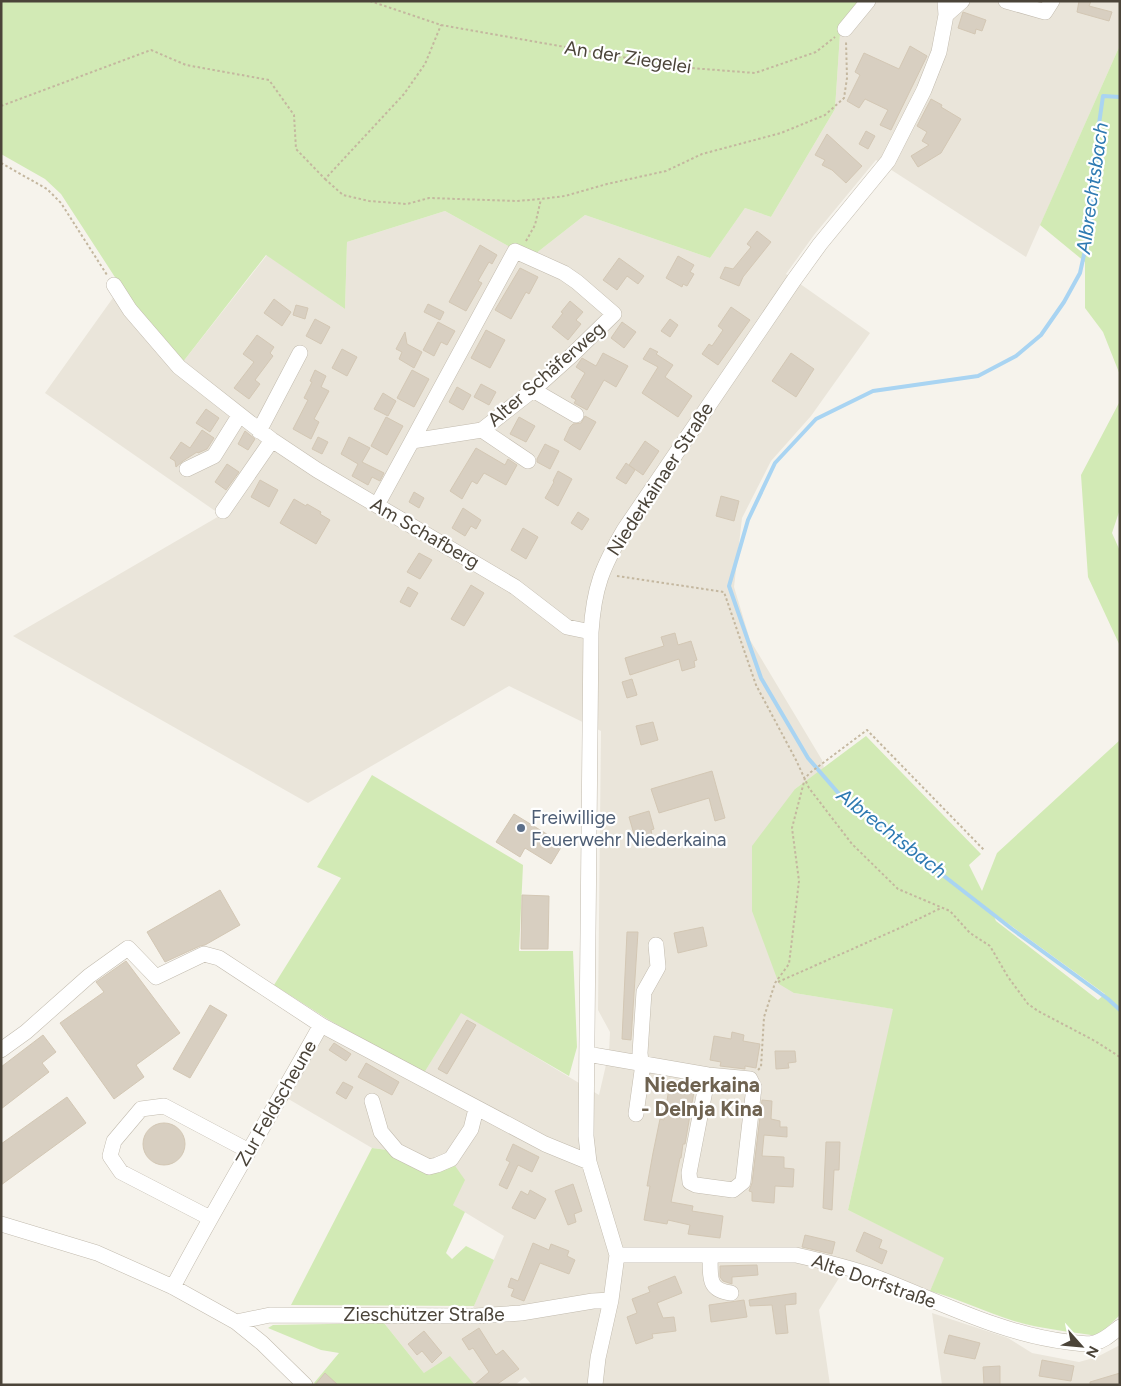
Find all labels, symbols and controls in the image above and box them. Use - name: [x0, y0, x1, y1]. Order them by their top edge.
- street label: An der Ziegelei: [563, 36, 693, 78]
- water label: Albrechtsbach: [1071, 121, 1113, 256]
- street label: Alter Schäferweg: [483, 317, 609, 431]
- street label: Niederkainaer Straße: [602, 398, 718, 560]
- street label: Am Schafberg: [366, 493, 484, 573]
- water label: Albrechtsbach: [832, 782, 952, 883]
- place label: Freiwillige Feuerwehr Niederkaina: [531, 806, 727, 851]
- marker: Freiwillige Feuerwehr Niederkaina: [515, 822, 527, 834]
- street label: Zur Feldscheune: [231, 1036, 321, 1170]
- district label: Niederkaina - Delnja Kina: [641, 1072, 763, 1121]
- street label: Alte Dorfstraße: [809, 1249, 939, 1313]
- street label: Zieschützer Straße: [343, 1303, 505, 1326]
- north arrow: [1056, 1321, 1106, 1371]
- text: N: [1082, 1343, 1102, 1360]

